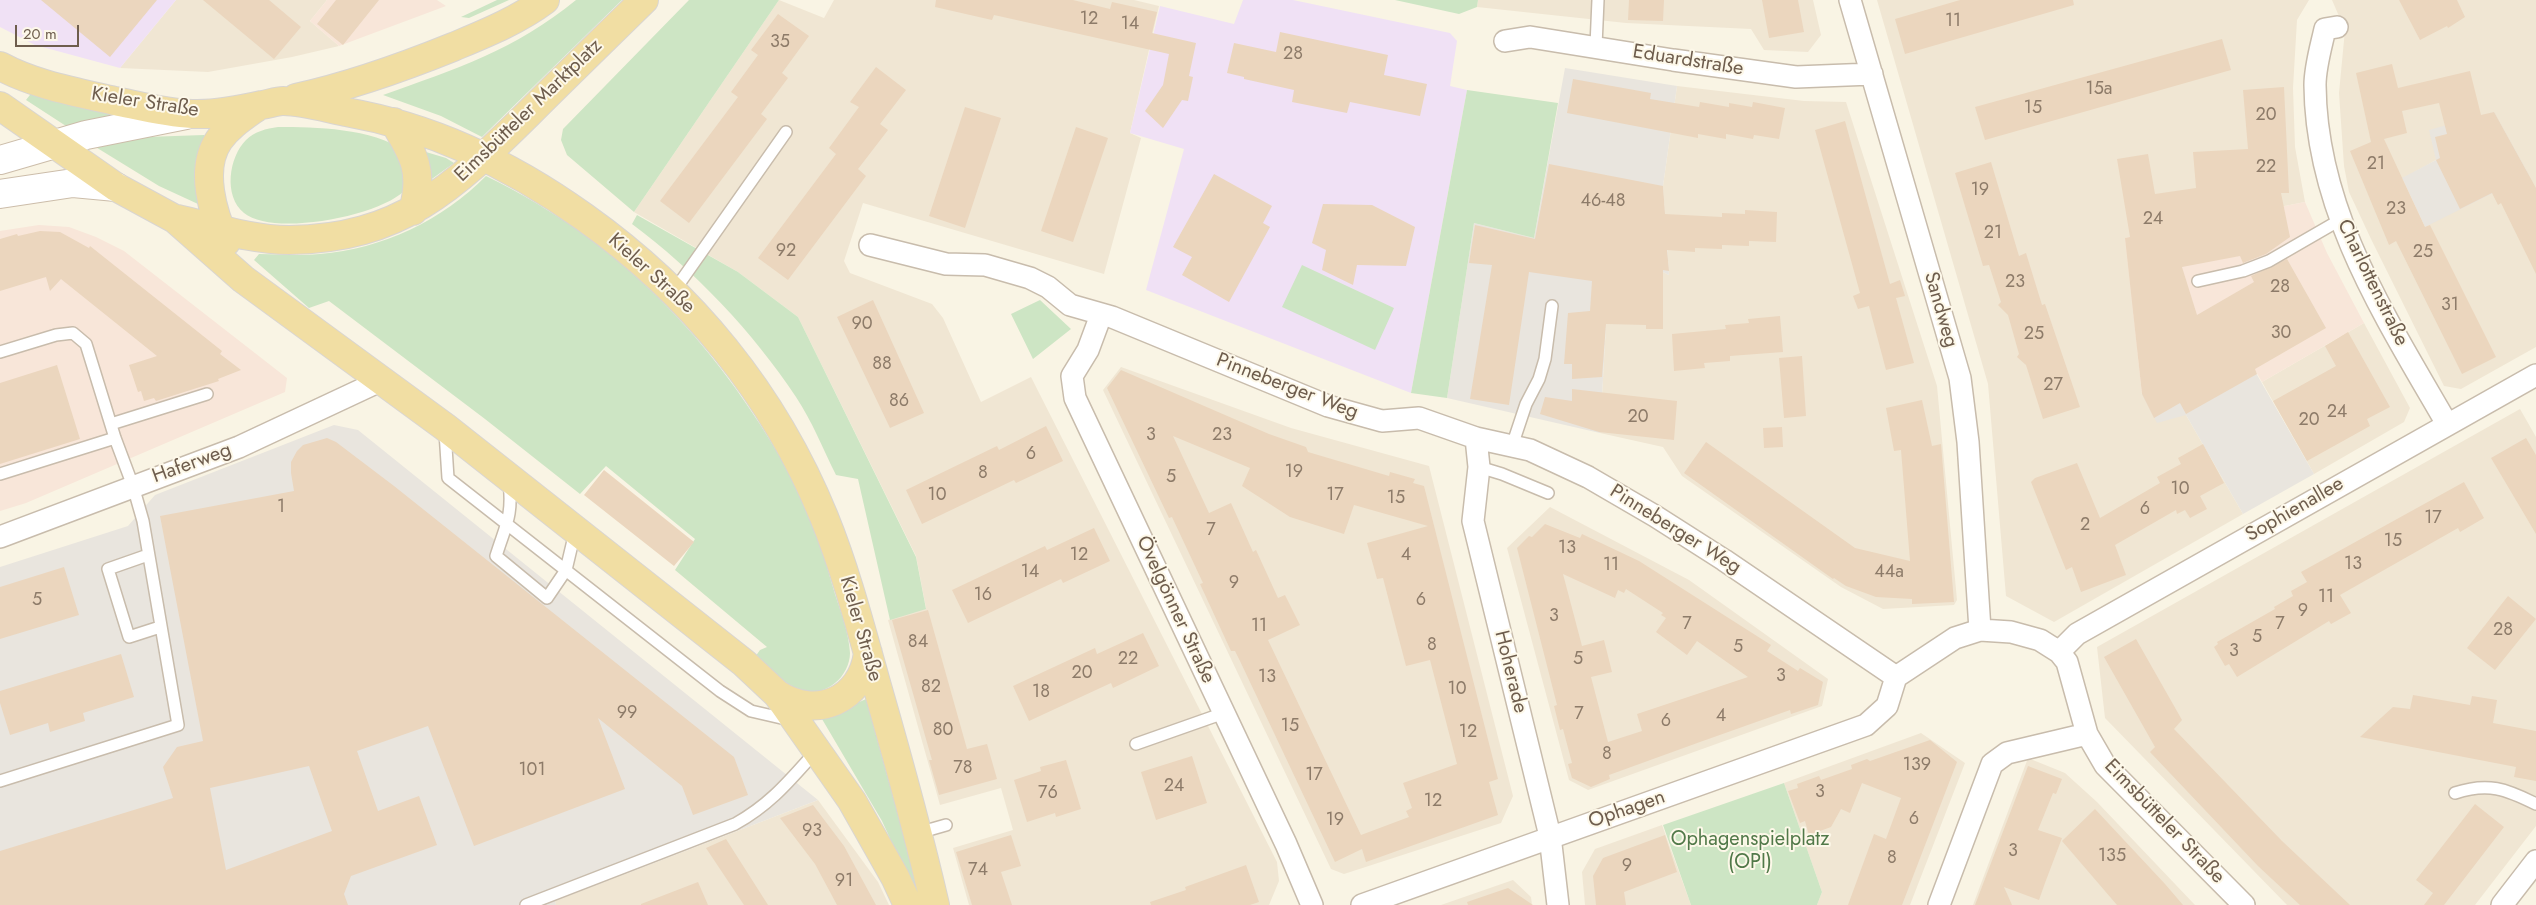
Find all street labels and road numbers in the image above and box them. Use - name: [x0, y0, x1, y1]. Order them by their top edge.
- street label: Eimsbütteler Marktplatz: [450, 35, 608, 187]
- street label: Eduardstraße: [1631, 40, 1745, 82]
- street label: Kieler Straße: [90, 83, 200, 123]
- street label: Charlottenstraße: [2331, 216, 2413, 350]
- street label: Kieler Straße: [603, 229, 699, 319]
- street label: Sandweg: [1918, 269, 1962, 351]
- street label: Pinneberger Weg: [1213, 349, 1361, 425]
- street label: Haferweg: [149, 439, 235, 489]
- street label: Sophienallee: [2242, 472, 2348, 548]
- street label: Pinneberger Weg: [1605, 480, 1745, 580]
- street label: Övelgönner Straße: [1130, 533, 1220, 687]
- street label: Kieler Straße: [834, 574, 886, 684]
- street label: Hoherade: [1488, 628, 1532, 716]
- street label: Eimsbütteler Straße: [2099, 755, 2229, 889]
- street label: Ophagen: [1585, 786, 1669, 834]

